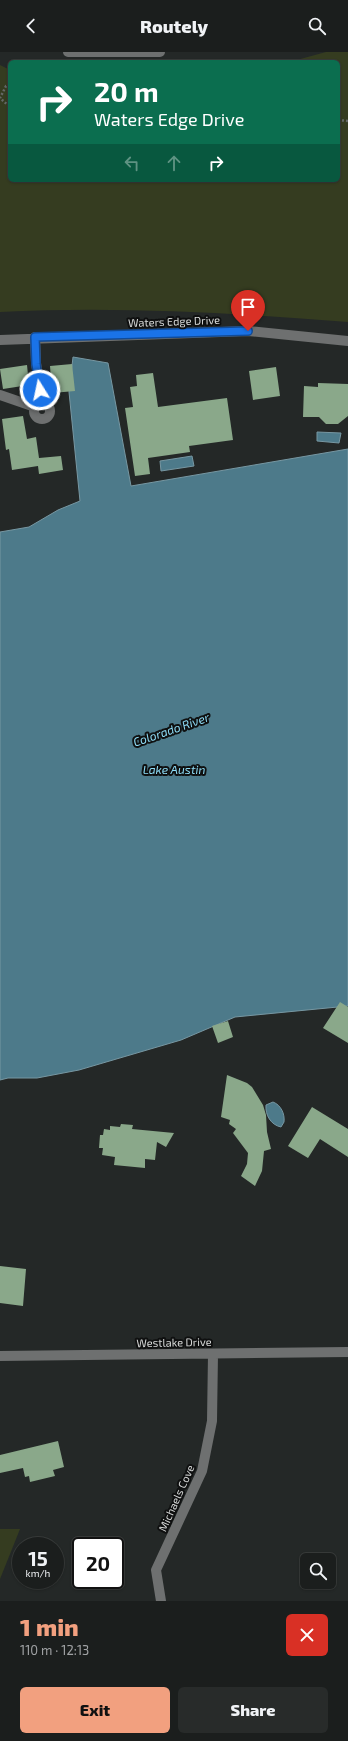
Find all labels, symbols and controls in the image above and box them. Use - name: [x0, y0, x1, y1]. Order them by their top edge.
- icon: back: [20, 15, 42, 37]
- text: Routely: [140, 15, 208, 37]
- icon: search: [306, 15, 328, 37]
- text: 20 m: [94, 74, 159, 108]
- icon: right: [28, 76, 80, 128]
- text: Waters Edge Drive: [94, 108, 244, 130]
- icon: left: [121, 152, 143, 174]
- icon: ahead: [163, 152, 185, 174]
- icon: right: [205, 152, 227, 174]
- pin: [231, 290, 265, 331]
- icon: arrive: [237, 296, 259, 318]
- street label: Waters Edge Drive: [128, 313, 220, 329]
- position arrow: [19, 369, 61, 411]
- water label: Colorado River: [131, 709, 211, 749]
- water label: Lake Austin: [143, 762, 205, 776]
- street label: Westlake Drive: [136, 1335, 212, 1349]
- street label: Michaels Cove: [156, 1463, 197, 1533]
- speed limit sign: 20: [72, 1537, 124, 1589]
- text: 15: [28, 1546, 48, 1570]
- map controls: [300, 1553, 336, 1589]
- button: search: [300, 1553, 336, 1589]
- text: km/h: [26, 1567, 50, 1579]
- text: 1 min: [20, 1612, 79, 1641]
- button: close: [286, 1614, 328, 1656]
- text: 110 m · 12:13: [20, 1642, 89, 1658]
- button: Exit: [20, 1687, 170, 1733]
- button: Share: [178, 1687, 328, 1733]

